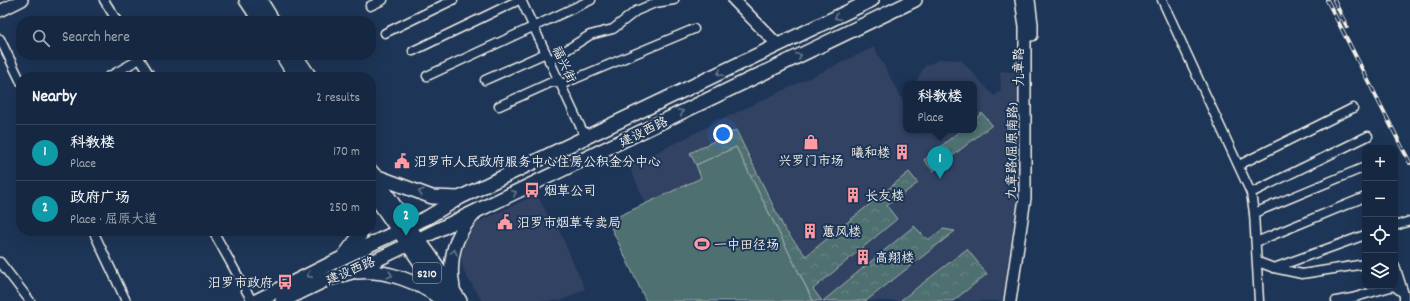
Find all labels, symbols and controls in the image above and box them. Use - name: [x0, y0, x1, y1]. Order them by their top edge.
- one-way arrow: [834, 12, 841, 20]
- search box: [16, 16, 376, 60]
- icon: search: [30, 27, 52, 49]
- text: Search here: [62, 27, 130, 49]
- street label: 福兴街: [546, 43, 580, 87]
- street label: 九章路: [1011, 47, 1030, 87]
- one-way arrow: [794, 53, 802, 61]
- one-way arrow: [717, 68, 724, 76]
- popup: [903, 81, 977, 133]
- text: Nearby: [32, 86, 76, 110]
- text: 科教楼: [917, 87, 963, 109]
- text: 2 results: [316, 89, 360, 108]
- street label: 九章路(屈原南路): [1003, 102, 1024, 200]
- one-way arrow: [677, 109, 685, 117]
- text: Place: [917, 109, 944, 128]
- street label: 建设西路: [617, 113, 672, 153]
- your location: [713, 124, 733, 144]
- text: 科教楼: [70, 133, 115, 155]
- shop icon: 兴罗门市场: [802, 133, 820, 151]
- text: 1: [44, 143, 46, 162]
- text: 170 m: [333, 143, 360, 162]
- building icon: 曦和楼: [893, 143, 911, 161]
- place label: 曦和楼: [851, 145, 890, 164]
- map controls: [1362, 145, 1398, 289]
- button: +: [1362, 145, 1398, 181]
- pin: 1: [927, 146, 953, 179]
- public building icon: 汨罗市人民政府服务中心住房公积金分中心: [393, 152, 411, 170]
- place label: 兴罗门市场: [778, 153, 844, 172]
- place label: 汨罗市人民政府服务中心住房公积金分中心: [414, 154, 661, 173]
- text: Place: [70, 155, 96, 174]
- bus stop icon: 烟草公司: [523, 181, 541, 199]
- button: −: [1362, 181, 1398, 217]
- place label: 烟草公司: [544, 183, 596, 202]
- building icon: 长友楼: [844, 186, 862, 204]
- text: 政府广场: [70, 188, 130, 210]
- place label: 长友楼: [865, 188, 904, 207]
- one-way arrow: [417, 189, 424, 197]
- one-way arrow: [509, 190, 517, 198]
- text: 2: [42, 199, 48, 218]
- text: 250 m: [329, 199, 360, 218]
- pin: 2: [393, 203, 419, 236]
- text: Place · 屈原大道: [70, 211, 157, 230]
- public building icon: 汨罗市烟草专卖局: [496, 213, 514, 231]
- place label: 汨罗市烟草专卖局: [517, 215, 621, 234]
- button: locate: [1362, 217, 1398, 253]
- building icon: 蕙风楼: [801, 222, 819, 240]
- place label: 蕙风楼: [822, 224, 861, 243]
- sports icon: 一中田径场: [693, 235, 711, 253]
- place label: 一中田径场: [714, 237, 779, 256]
- building icon: 高翔楼: [854, 248, 872, 266]
- one-way arrow: [449, 249, 458, 256]
- place label: 高翔楼: [875, 250, 914, 269]
- street label: 建设西路: [323, 253, 379, 291]
- button: layers: [1362, 253, 1398, 289]
- road number: S210: [413, 263, 441, 283]
- one-way arrow: [306, 270, 313, 278]
- one-way arrow: [386, 270, 393, 279]
- bus stop icon: 汨罗市政府: [276, 273, 294, 291]
- place label: 汨罗市政府: [208, 275, 273, 294]

